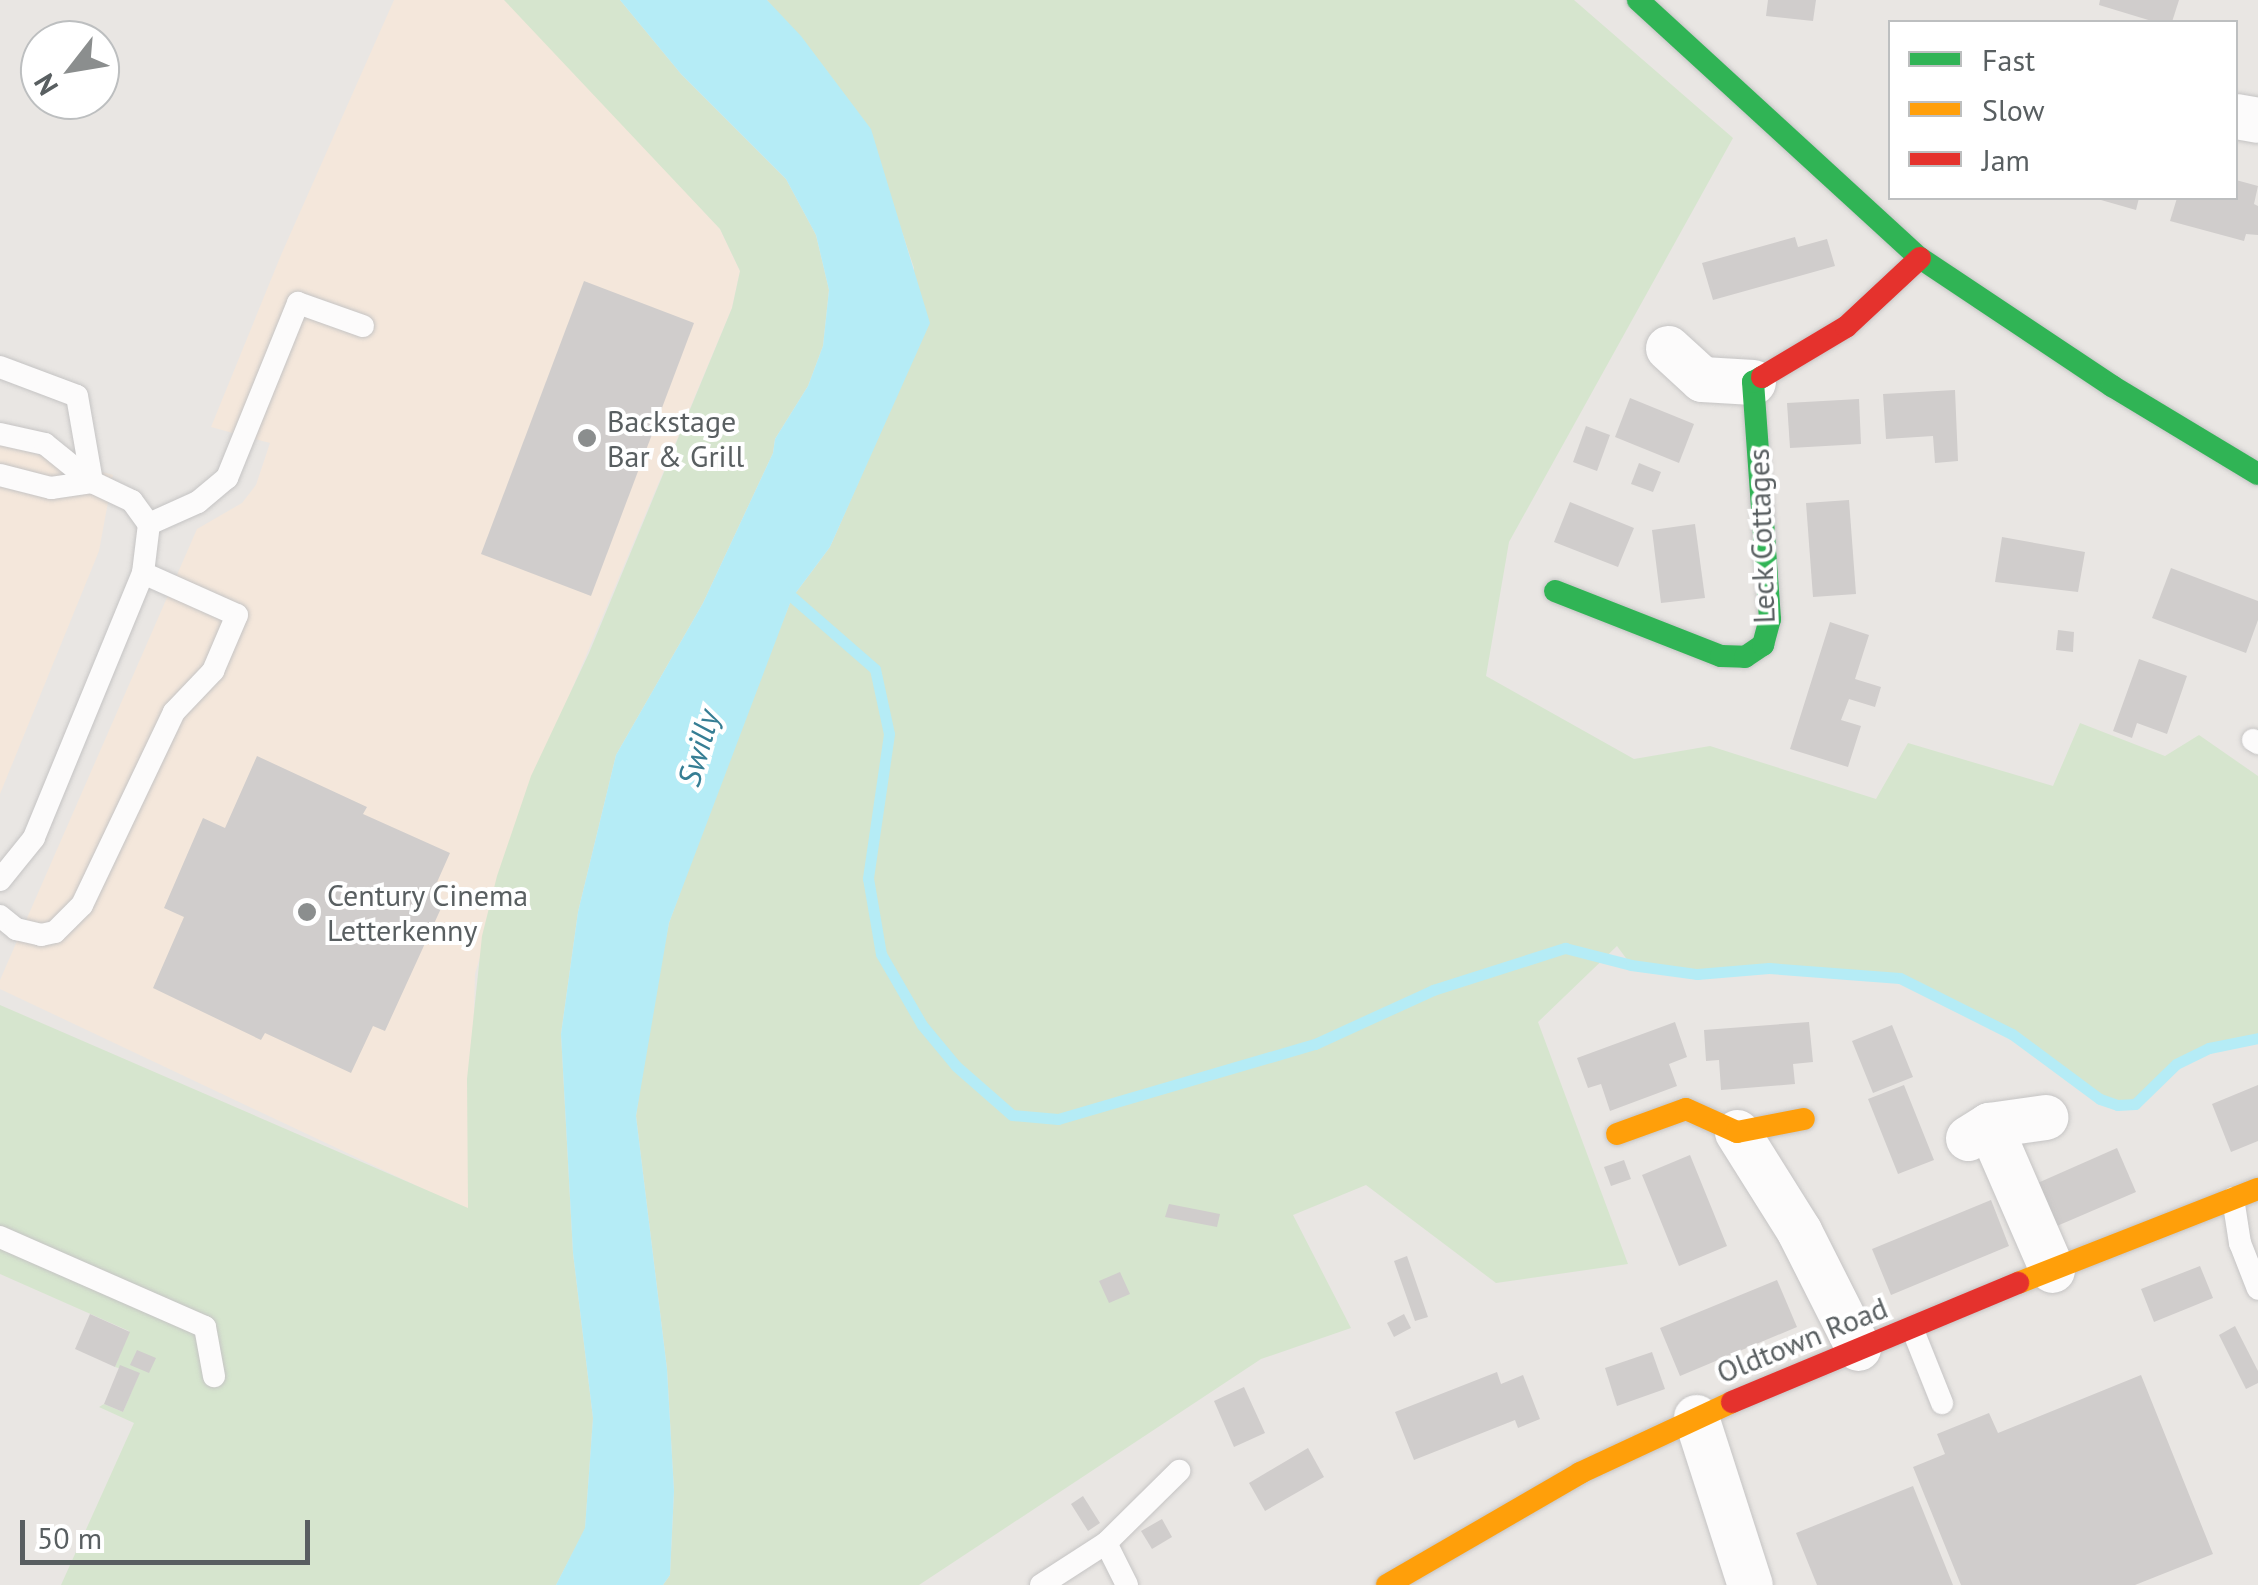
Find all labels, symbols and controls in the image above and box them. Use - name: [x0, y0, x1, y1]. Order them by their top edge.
- north arrow: [20, 20, 120, 120]
- legend: [1888, 20, 2238, 200]
- text: Fast: [1982, 40, 2035, 79]
- text: N: [25, 67, 66, 102]
- text: Slow: [1982, 90, 2045, 129]
- text: Jam: [1982, 140, 2030, 179]
- place label: Backstage Bar & Grill: [607, 403, 744, 474]
- marker: Backstage Bar & Grill: [576, 427, 598, 449]
- street label: Leck Cottages: [1740, 447, 1782, 625]
- water label: Swilly: [669, 705, 727, 791]
- place label: Century Cinema Letterkenny: [327, 877, 529, 948]
- marker: Century Cinema Letterkenny: [296, 901, 318, 923]
- street label: Oldtown Road: [1711, 1289, 1893, 1391]
- scale bar: [25, 1500, 315, 1562]
- text: 50 m: [37, 1518, 102, 1557]

